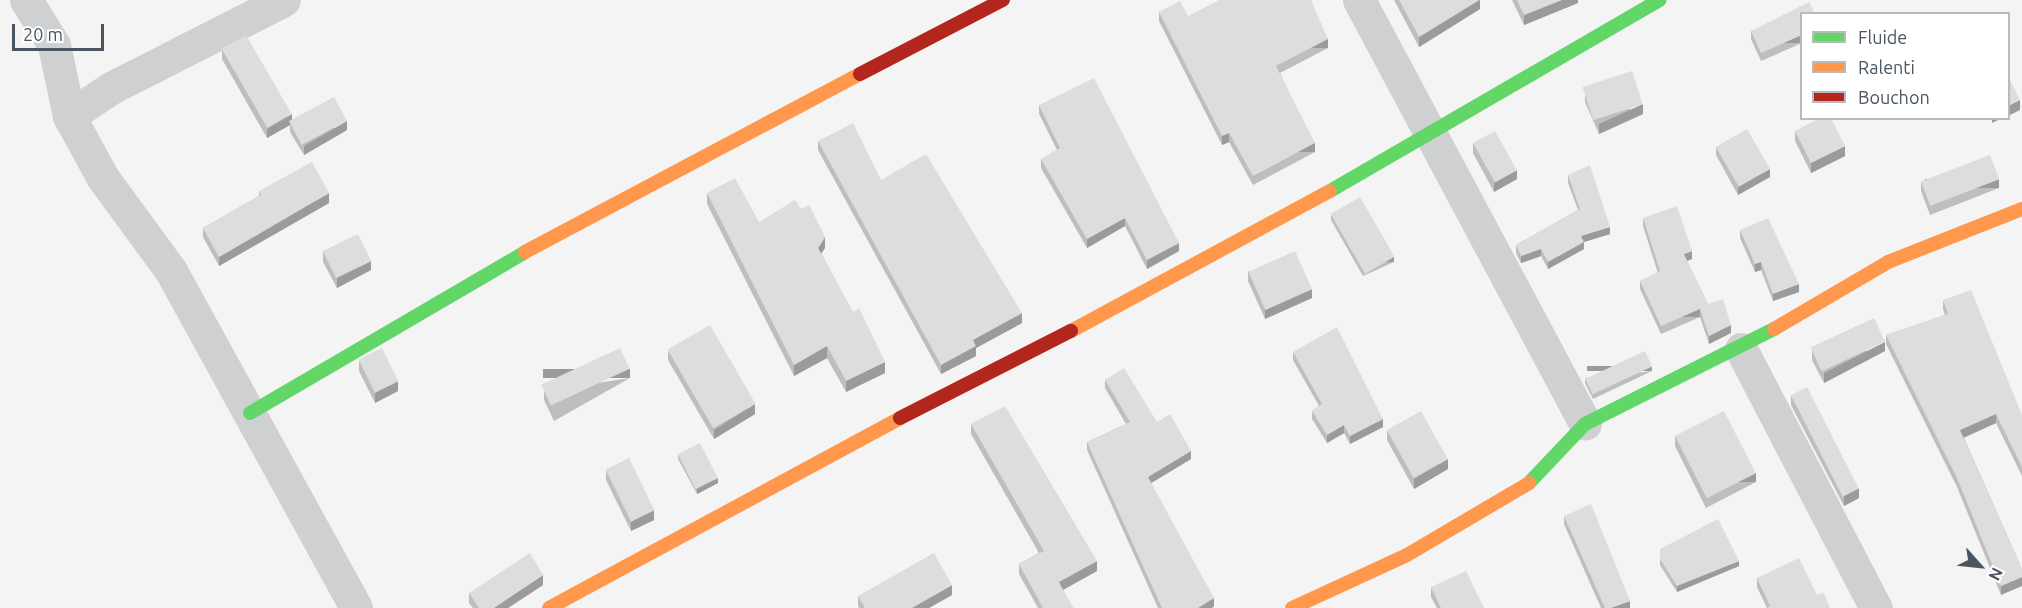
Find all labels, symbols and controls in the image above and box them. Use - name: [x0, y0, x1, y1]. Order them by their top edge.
- scale bar: [15, 12, 106, 50]
- legend: [1800, 12, 2010, 120]
- text: 20 m: [23, 24, 63, 44]
- text: Fluide: [1858, 27, 1907, 47]
- text: Ralenti: [1858, 57, 1915, 77]
- text: Bouchon: [1858, 87, 1930, 107]
- north arrow: [1950, 536, 2010, 596]
- text: N: [1985, 565, 2007, 584]

